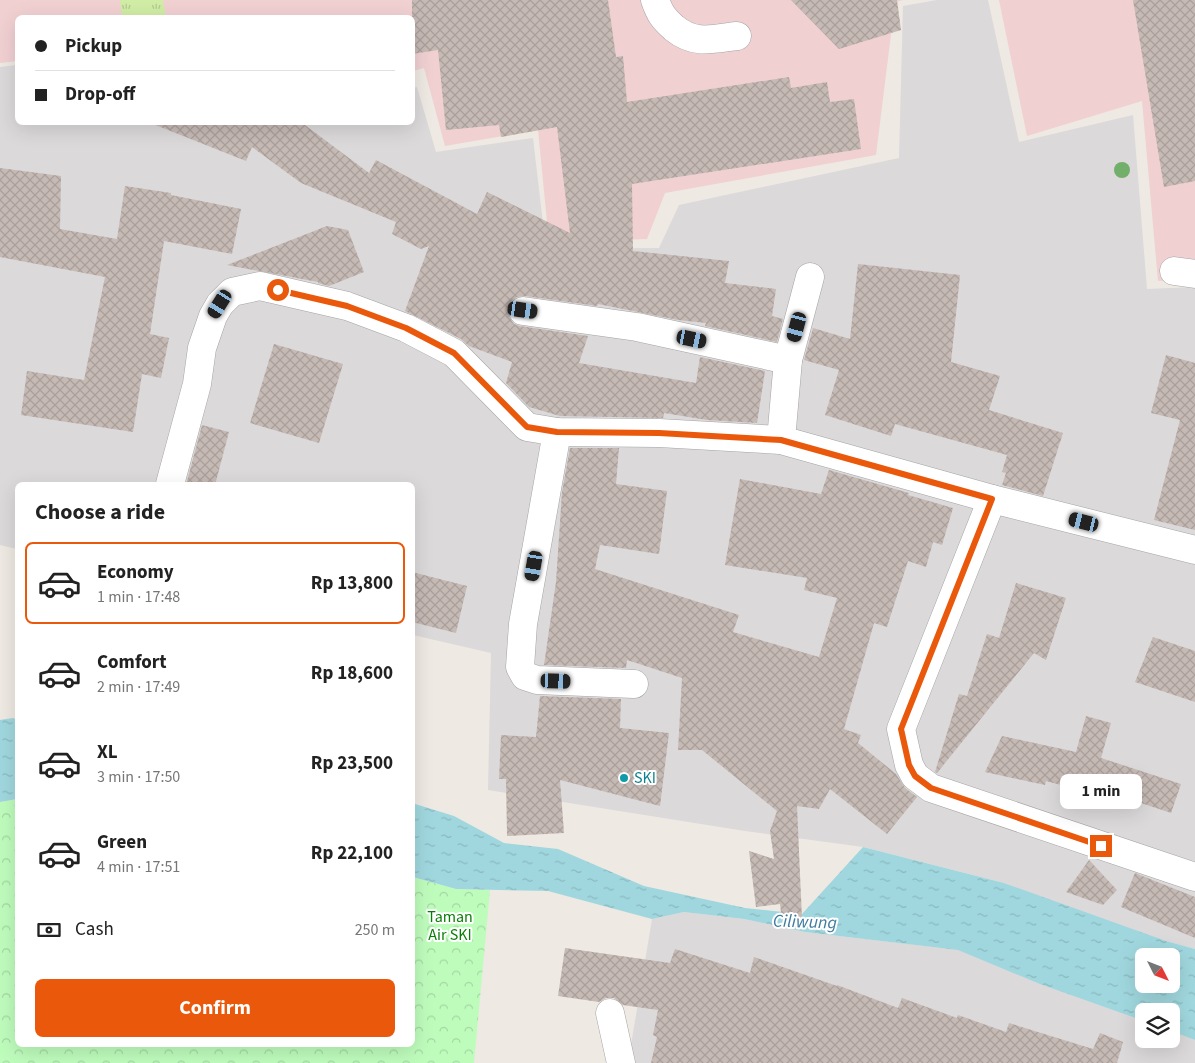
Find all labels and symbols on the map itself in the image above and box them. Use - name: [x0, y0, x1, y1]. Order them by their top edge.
- route start: [267, 279, 289, 301]
- car: [205, 287, 234, 321]
- car: [507, 300, 538, 320]
- car: [785, 311, 808, 343]
- car: [675, 329, 708, 349]
- car: [1067, 511, 1100, 533]
- car: [524, 550, 543, 582]
- car: [540, 673, 571, 689]
- place label: SKI: [634, 767, 656, 789]
- marker: SKI: [618, 772, 630, 784]
- callout: 1 min: [1060, 774, 1142, 808]
- route end: [1090, 835, 1112, 857]
- park label: Taman Air SKI: [427, 906, 473, 946]
- water label: Ciliwung: [773, 908, 837, 936]
- north arrow: [1135, 948, 1180, 992]

